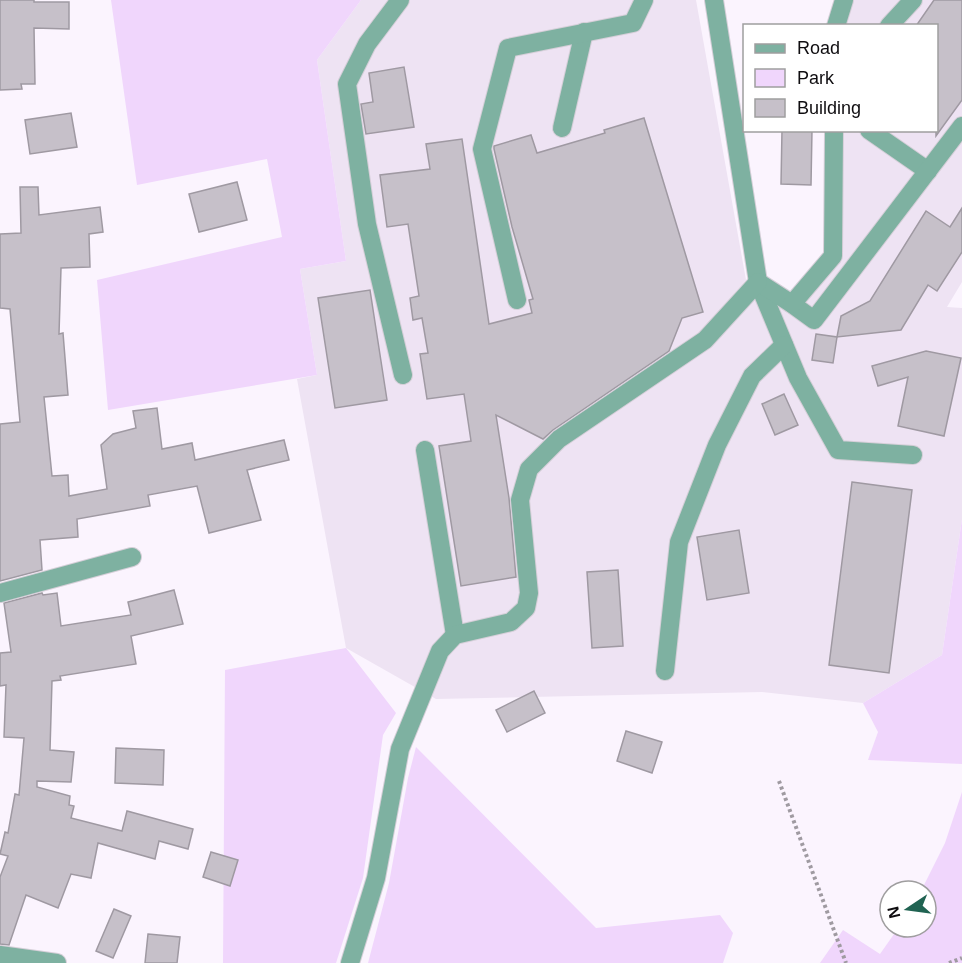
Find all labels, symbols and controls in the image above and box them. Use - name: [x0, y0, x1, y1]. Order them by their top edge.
- legend: [743, 24, 938, 132]
- text: Road: [797, 38, 840, 58]
- text: Park: [797, 68, 835, 88]
- text: Building: [797, 98, 861, 118]
- north arrow: [878, 879, 938, 939]
- text: N: [884, 905, 903, 920]

